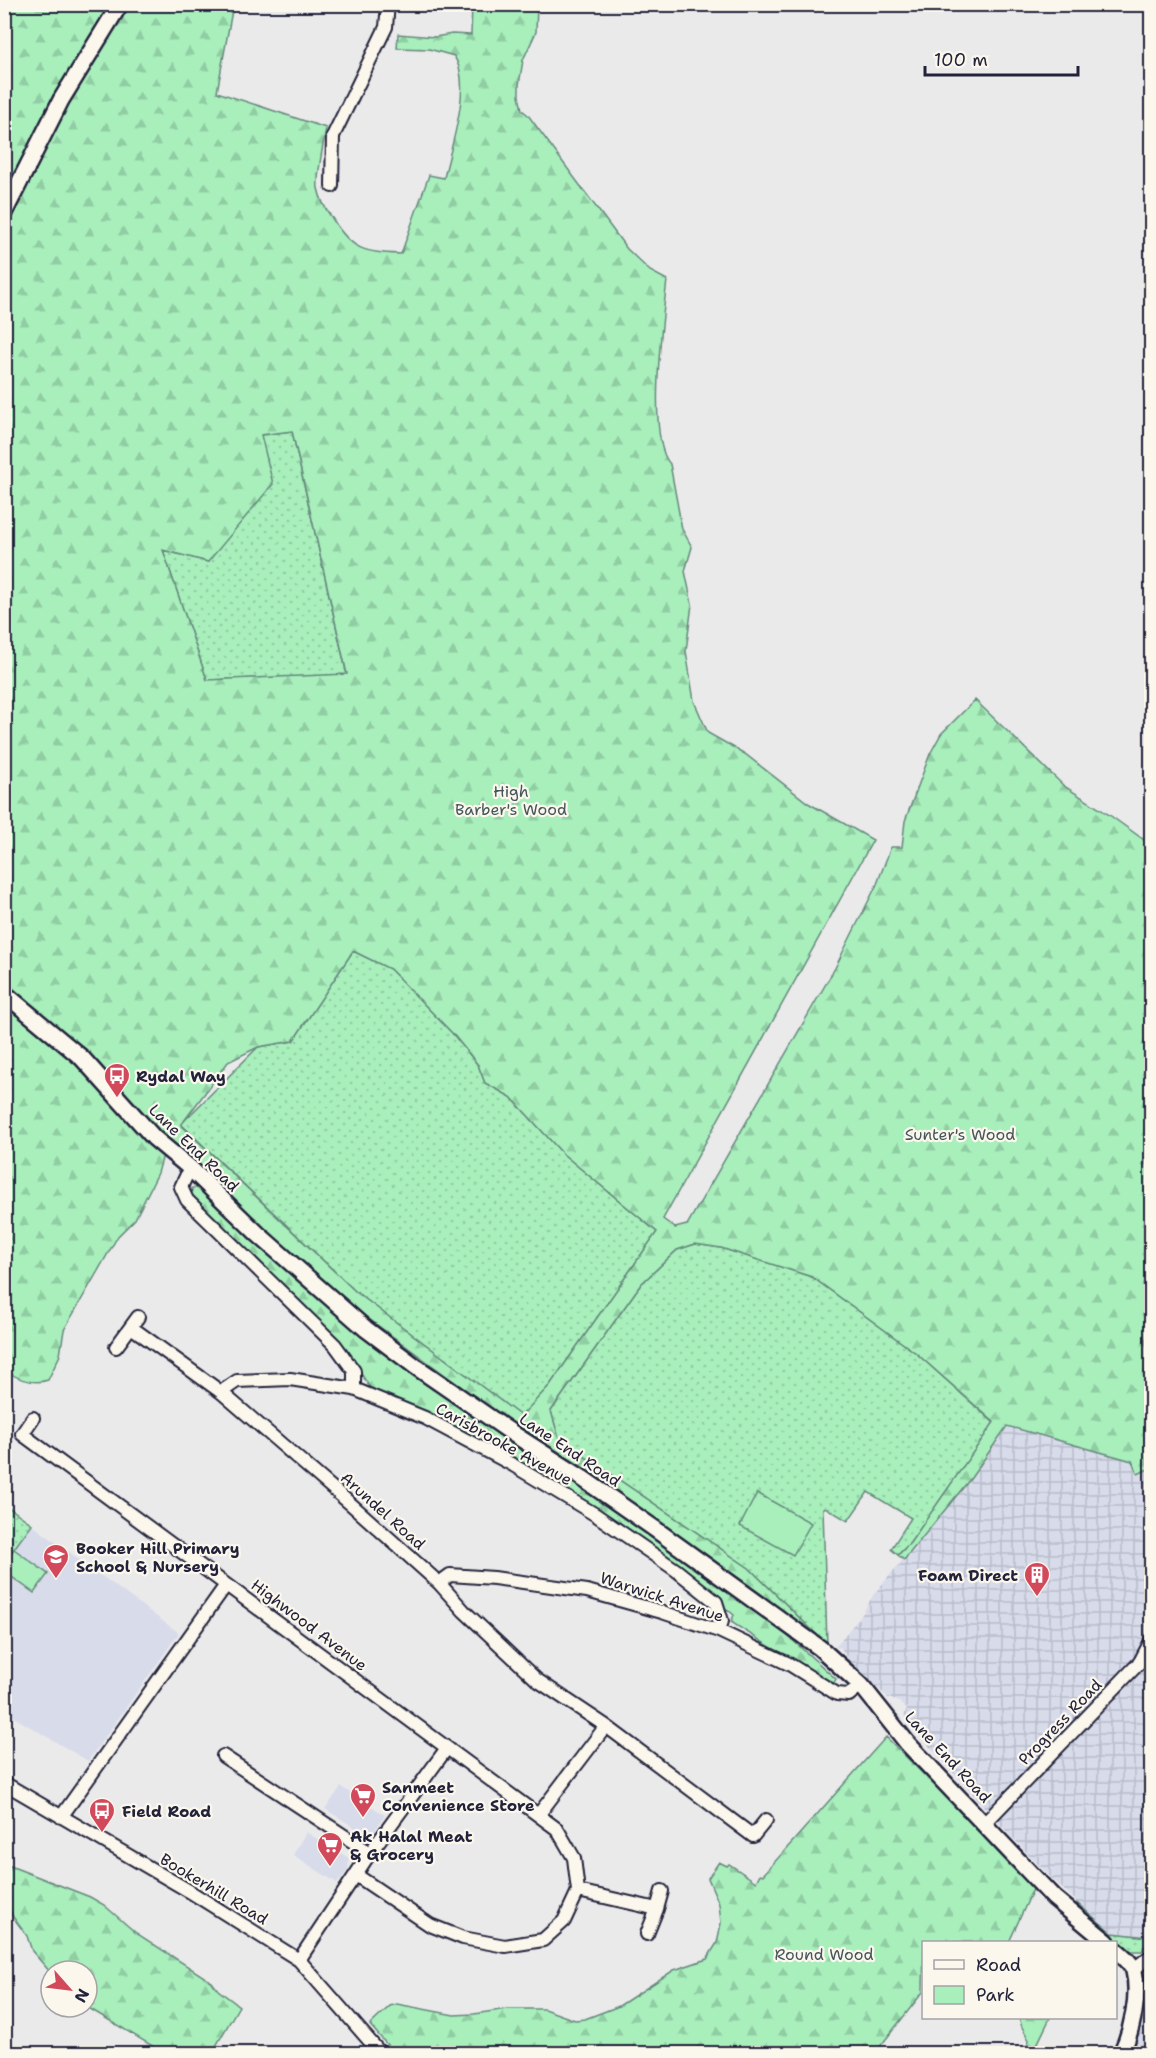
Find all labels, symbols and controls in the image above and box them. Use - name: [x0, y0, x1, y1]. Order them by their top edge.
- scale bar: [925, 39, 1078, 77]
- text: 100 m: [934, 48, 988, 72]
- park label: High Barber's Wood: [455, 781, 567, 820]
- bus stop icon: Rydal Way: [102, 1061, 132, 1099]
- place label: Rydal Way: [136, 1066, 226, 1087]
- street label: Lane End Road: [144, 1099, 244, 1197]
- park label: Sunter's Wood: [905, 1124, 1015, 1145]
- street label: Carisbrooke Avenue: [432, 1398, 576, 1490]
- street label: Lane End Road: [515, 1408, 625, 1492]
- street label: Arundel Road: [336, 1467, 430, 1555]
- place label: Booker Hill Primary School & Nursery: [76, 1538, 239, 1577]
- school or university icon: Booker Hill Primary School & Nursery: [41, 1542, 71, 1580]
- building icon: Foam Direct: [1022, 1560, 1052, 1598]
- place label: Foam Direct: [918, 1565, 1018, 1586]
- street label: Warwick Avenue: [598, 1567, 726, 1627]
- street label: Highwood Avenue: [247, 1574, 371, 1676]
- street label: Progress Road: [1014, 1675, 1106, 1769]
- street label: Lane End Road: [900, 1707, 996, 1807]
- place label: Sanmeet Convenience Store: [382, 1777, 535, 1816]
- supermarket icon: Sanmeet Convenience Store: [348, 1781, 378, 1819]
- bus stop icon: Field Road: [87, 1796, 117, 1834]
- place label: Field Road: [122, 1801, 211, 1822]
- place label: Ak Halal Meat & Grocery: [350, 1826, 473, 1865]
- supermarket icon: Ak Halal Meat & Grocery: [315, 1830, 345, 1868]
- street label: Bookerhill Road: [156, 1848, 272, 1930]
- legend: [922, 1941, 1117, 2019]
- park label: Round Wood: [774, 1944, 874, 1965]
- text: Road: [976, 1953, 1021, 1977]
- north arrow: [39, 1959, 99, 2019]
- text: Park: [976, 1983, 1015, 2007]
- text: N: [70, 1985, 94, 2006]

